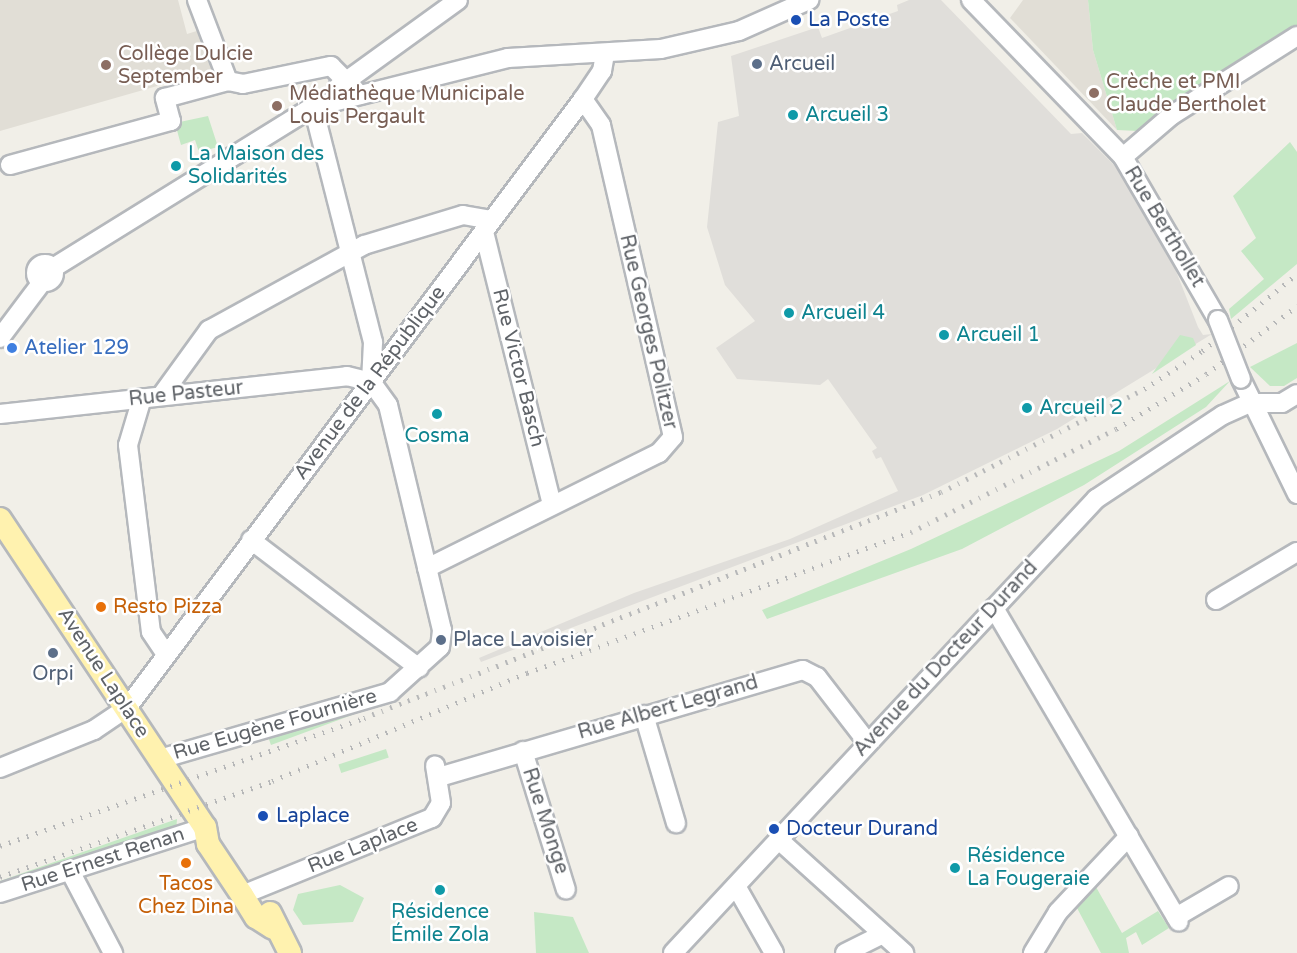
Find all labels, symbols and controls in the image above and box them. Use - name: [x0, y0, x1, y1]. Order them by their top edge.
- place label: La Poste: [808, 8, 890, 32]
- marker: La Poste: [789, 13, 803, 27]
- place label: Collège Dulcie September: [118, 42, 253, 89]
- place label: Arcueil: [769, 52, 835, 76]
- marker: Arcueil: [750, 57, 764, 71]
- marker: Collège Dulcie September: [99, 58, 113, 72]
- place label: Crèche et PMI Claude Bertholet: [1106, 70, 1266, 117]
- place label: Médiathèque Municipale Louis Pergault: [289, 83, 525, 130]
- marker: Crèche et PMI Claude Bertholet: [1087, 86, 1101, 100]
- marker: Médiathèque Municipale Louis Pergault: [270, 99, 284, 113]
- place label: Arcueil 3: [805, 103, 889, 127]
- marker: Arcueil 3: [786, 108, 800, 122]
- place label: La Maison des Solidarités: [188, 142, 324, 189]
- marker: La Maison des Solidarités: [169, 159, 183, 173]
- street label: Rue Berthollet: [1119, 162, 1209, 292]
- street label: Rue Georges Politzer: [614, 232, 682, 432]
- street label: Avenue de la République: [289, 281, 451, 485]
- street label: Rue Victor Basch: [487, 286, 549, 450]
- place label: Arcueil 4: [801, 301, 885, 325]
- marker: Arcueil 4: [782, 306, 796, 320]
- place label: Arcueil 1: [956, 323, 1040, 347]
- marker: Arcueil 1: [937, 328, 951, 342]
- place label: Atelier 129: [24, 336, 129, 360]
- marker: Atelier 129: [5, 341, 19, 355]
- street label: Rue Pasteur: [127, 376, 245, 412]
- place label: Arcueil 2: [1039, 396, 1123, 420]
- marker: Arcueil 2: [1020, 401, 1034, 415]
- marker: Cosma: [430, 407, 444, 421]
- place label: Cosma: [405, 424, 469, 448]
- street label: Avenue du Docteur Durand: [849, 556, 1043, 762]
- place label: Resto Pizza: [113, 595, 222, 619]
- marker: Resto Pizza: [94, 600, 108, 614]
- street label: Avenue Laplace: [52, 603, 154, 743]
- place label: Place Lavoisier: [453, 628, 593, 652]
- marker: Place Lavoisier: [434, 633, 448, 647]
- marker: Orpi: [46, 646, 60, 660]
- place label: Orpi: [32, 662, 74, 686]
- street label: Rue Albert Legrand: [575, 671, 761, 745]
- street label: Rue Eugène Fournière: [170, 684, 380, 766]
- street label: Rue Monge: [517, 765, 573, 877]
- place label: Laplace: [276, 804, 349, 828]
- marker: Laplace: [254, 807, 272, 825]
- street label: Rue Laplace: [305, 813, 421, 879]
- place label: Docteur Durand: [786, 817, 938, 841]
- street label: Rue Ernest Renan: [18, 822, 188, 898]
- marker: Docteur Durand: [767, 822, 781, 836]
- place label: Résidence La Fougeraie: [967, 844, 1090, 891]
- marker: Tacos Chez Dina: [179, 856, 193, 870]
- marker: Résidence La Fougeraie: [948, 861, 962, 875]
- place label: Tacos Chez Dina: [138, 873, 234, 920]
- marker: Résidence Émile Zola: [433, 883, 447, 897]
- place label: Résidence Émile Zola: [391, 900, 489, 947]

